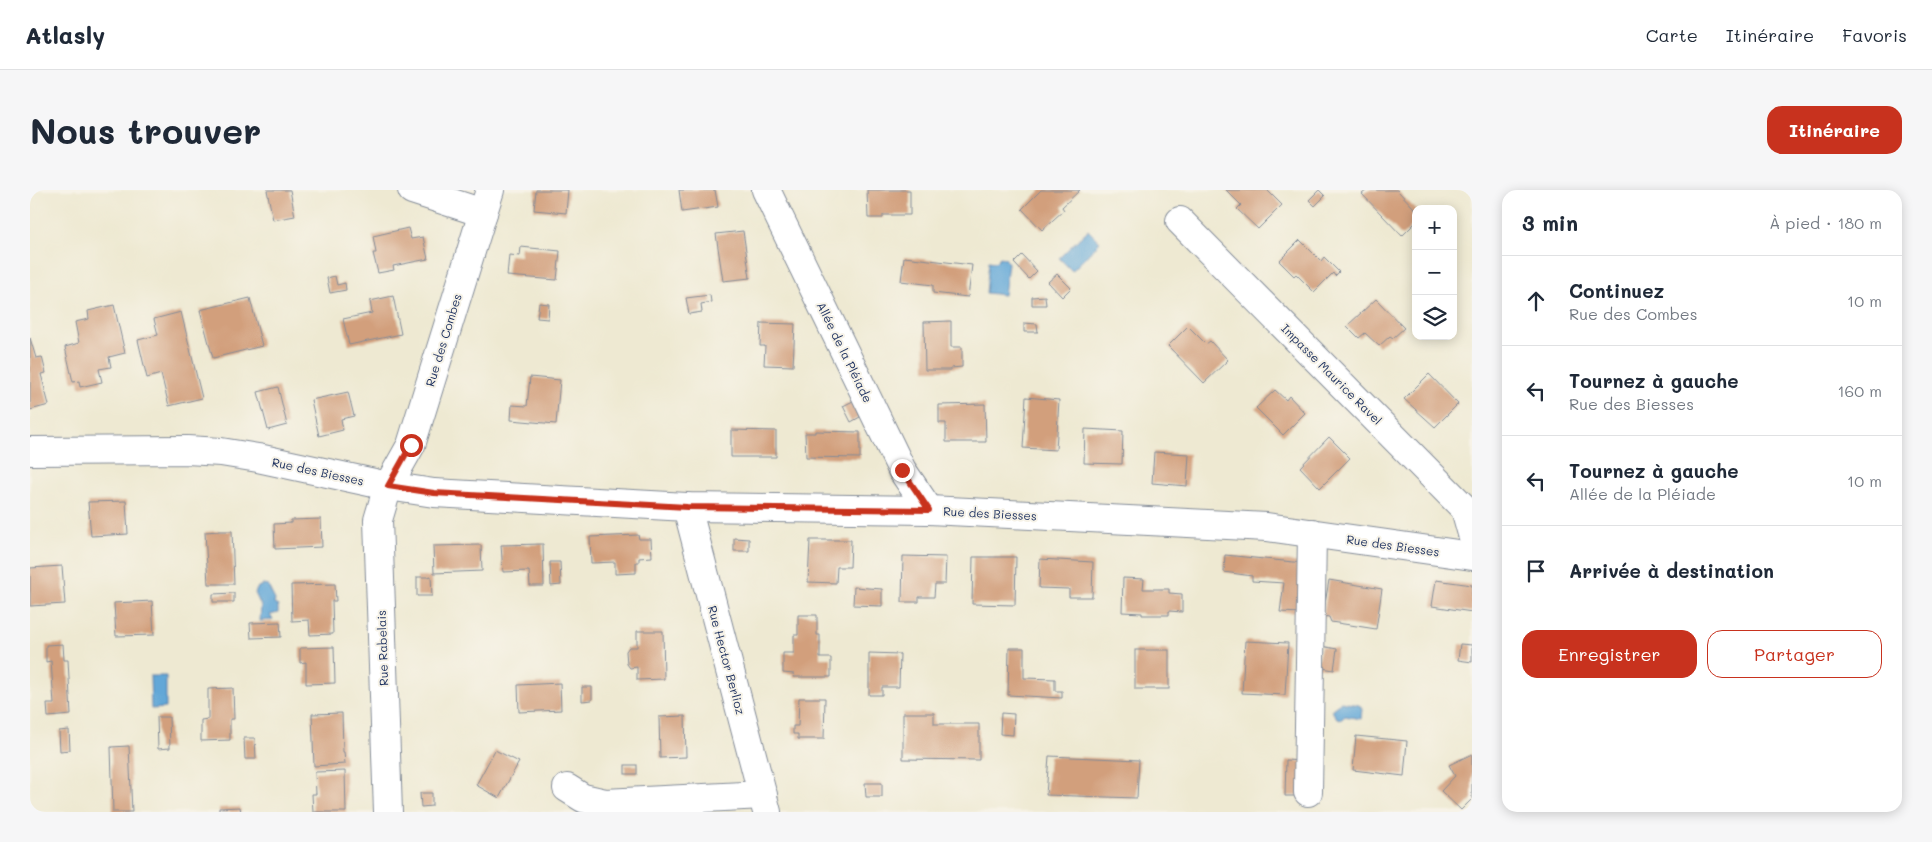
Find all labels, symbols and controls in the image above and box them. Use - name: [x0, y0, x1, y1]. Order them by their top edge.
- text: Atlasly: [25, 19, 105, 50]
- text: Carte: [1646, 23, 1698, 47]
- text: Itinéraire: [1726, 23, 1814, 47]
- text: Favoris: [1842, 23, 1907, 47]
- button: Itinéraire: [1767, 106, 1902, 154]
- text: Nous trouver: [30, 107, 261, 153]
- map controls: [1412, 205, 1457, 340]
- button: +: [1412, 205, 1457, 250]
- text: 3 min: [1522, 209, 1578, 236]
- text: À pied · 180 m: [1769, 212, 1882, 233]
- button: −: [1412, 250, 1457, 295]
- text: Continuez: [1569, 278, 1664, 303]
- icon: ahead: [1522, 287, 1550, 315]
- text: 10 m: [1847, 290, 1882, 311]
- street label: Rue des Combes: [421, 291, 465, 388]
- button: layers: [1412, 295, 1457, 340]
- street label: Allée de la Pléiade: [814, 299, 876, 405]
- text: Rue des Combes: [1569, 303, 1698, 324]
- street label: Impasse Maurice Ravel: [1278, 320, 1386, 428]
- text: Tournez à gauche: [1569, 368, 1738, 393]
- icon: left: [1522, 377, 1550, 405]
- text: 160 m: [1837, 380, 1882, 401]
- text: Rue des Biesses: [1569, 393, 1694, 414]
- route start: [400, 434, 423, 457]
- street label: Rue des Biesses: [271, 453, 366, 489]
- text: Tournez à gauche: [1569, 458, 1738, 483]
- route end: [891, 459, 914, 482]
- icon: left: [1522, 467, 1550, 495]
- text: 10 m: [1847, 470, 1882, 491]
- text: Allée de la Pléiade: [1569, 483, 1716, 504]
- street label: Rue des Biesses: [943, 503, 1037, 523]
- street label: Rue des Biesses: [1345, 531, 1441, 559]
- icon: arrive: [1522, 557, 1550, 585]
- text: Arrivée à destination: [1569, 558, 1774, 583]
- street label: Rue Hector Berlioz: [705, 604, 749, 717]
- street label: Rue Rabelais: [373, 610, 391, 686]
- button: Enregistrer: [1522, 630, 1697, 678]
- button: Partager: [1707, 630, 1882, 678]

